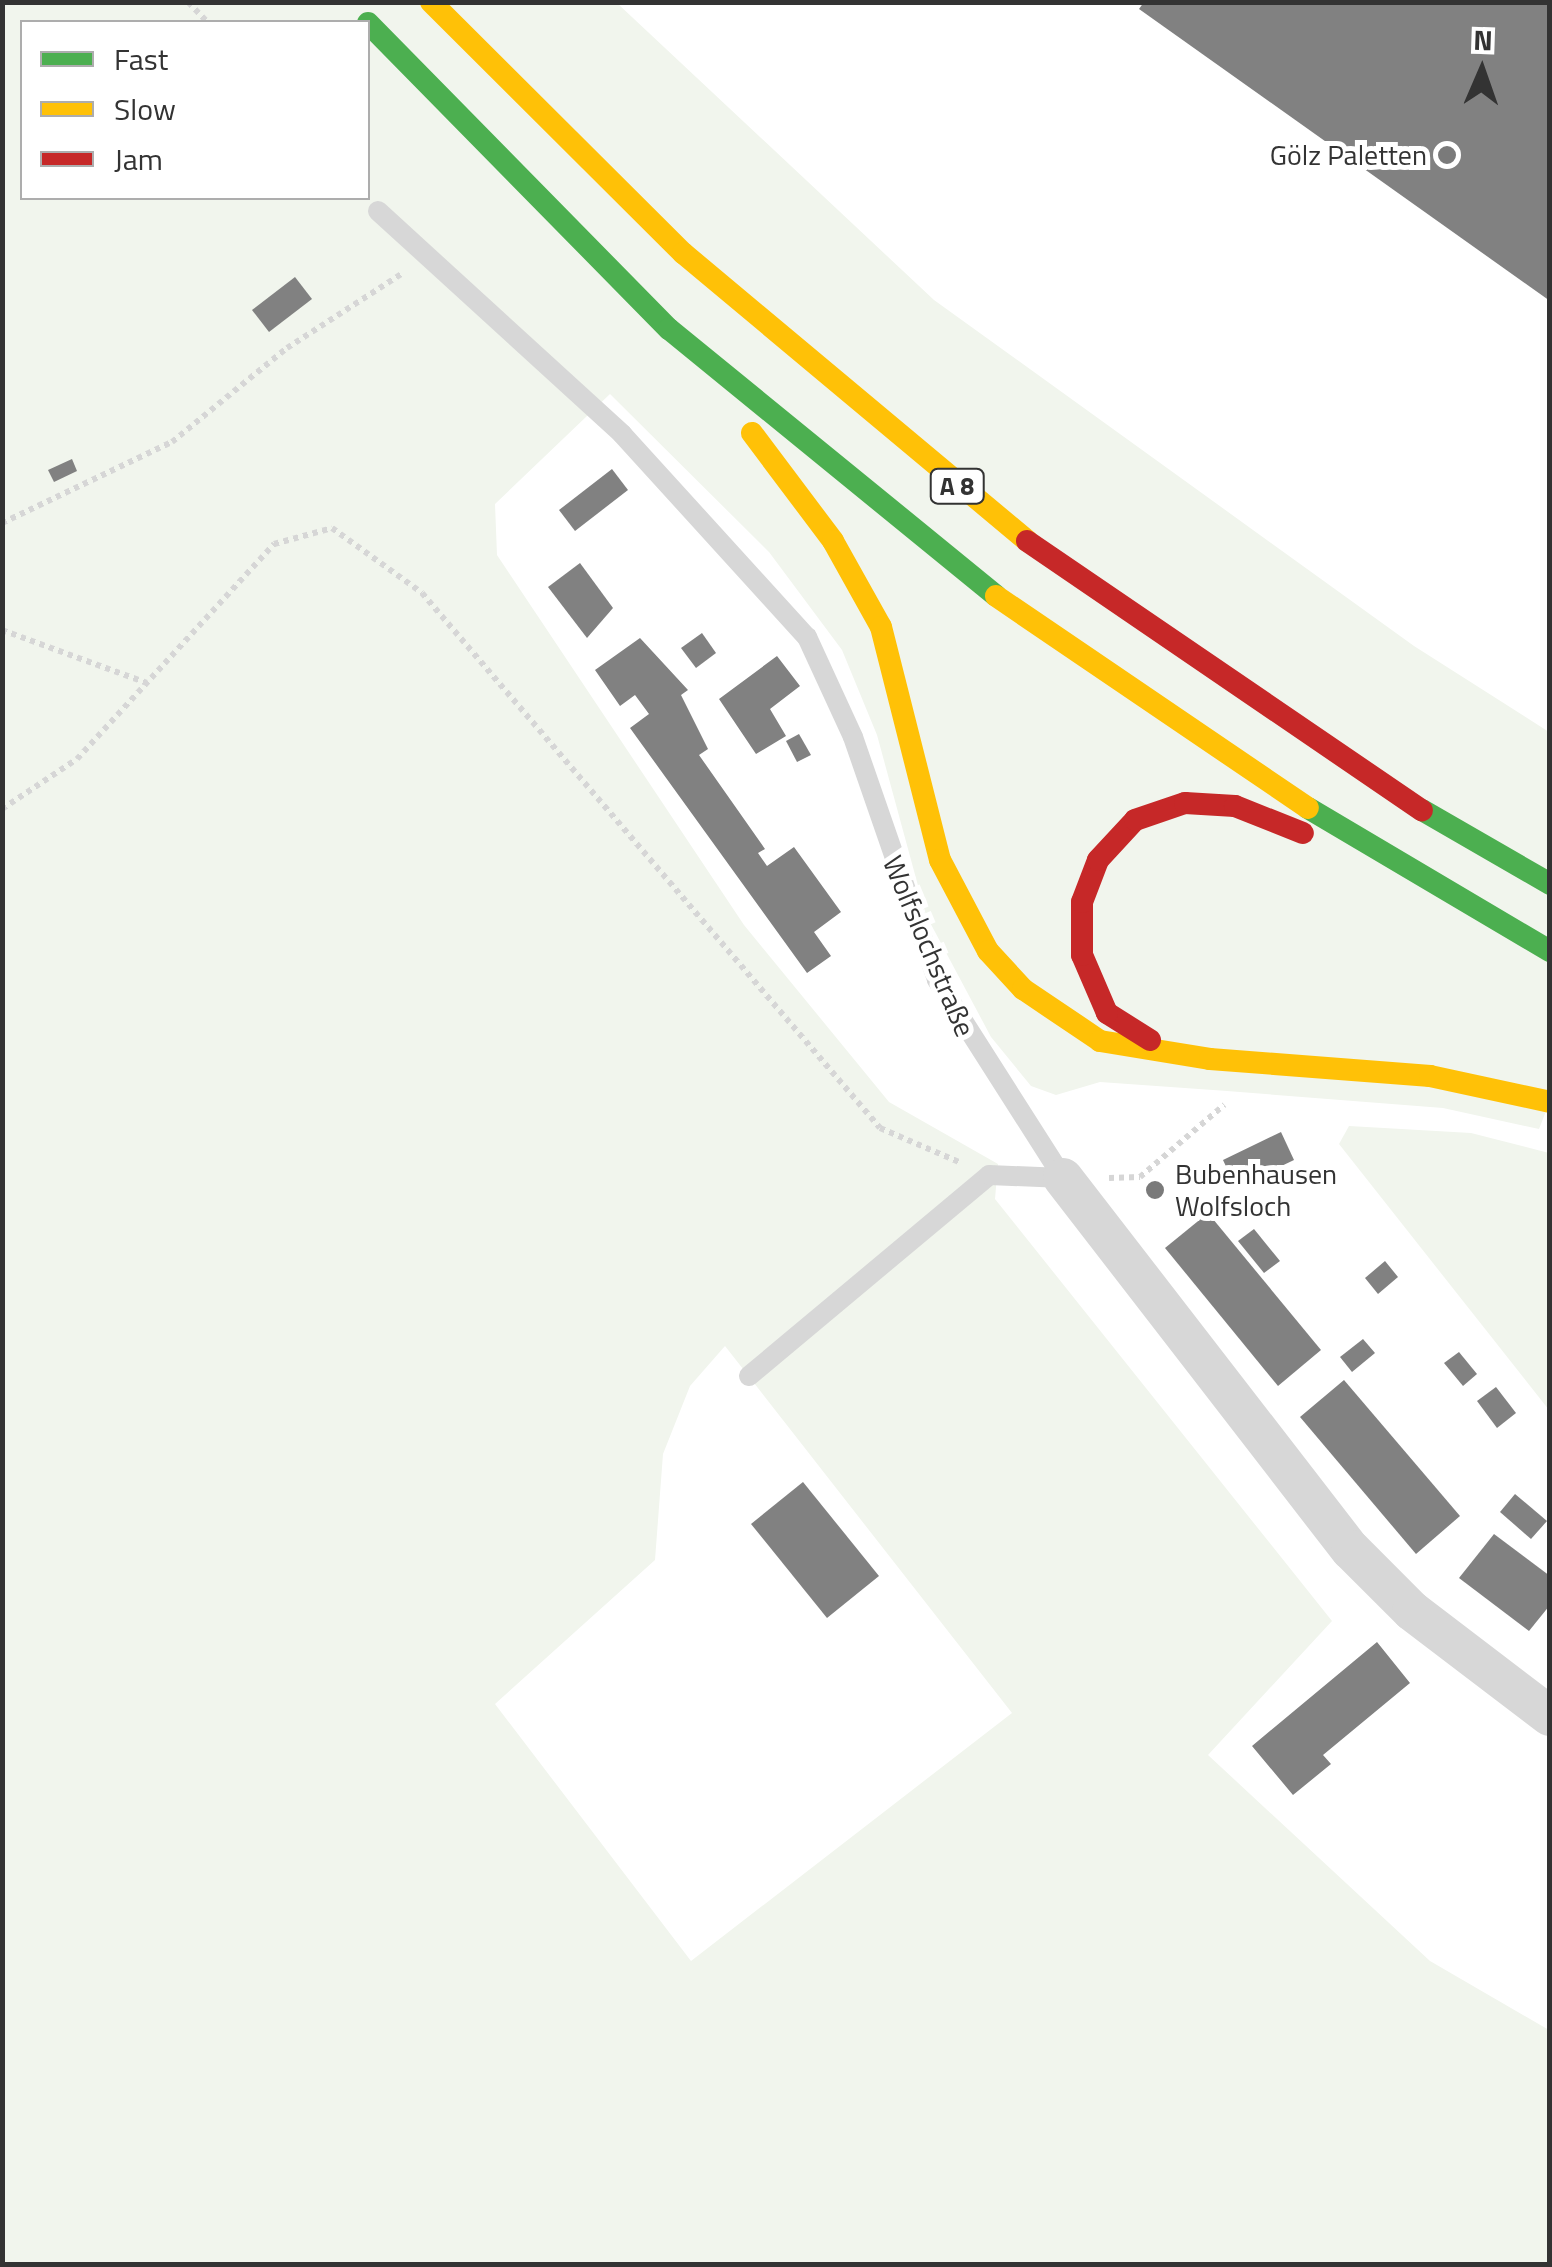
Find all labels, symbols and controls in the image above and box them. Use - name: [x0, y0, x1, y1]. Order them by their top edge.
- text: N: [1473, 18, 1494, 61]
- legend: [20, 20, 370, 200]
- north arrow: [1432, 20, 1532, 120]
- text: Fast: [114, 36, 168, 82]
- text: Slow: [114, 86, 176, 132]
- text: Jam: [114, 136, 163, 182]
- place label: Gölz Paletten: [1270, 138, 1427, 172]
- marker: Gölz Paletten: [1436, 144, 1458, 166]
- road number: A 8: [930, 466, 984, 506]
- street label: Wolfslochstraße: [876, 851, 982, 1041]
- place label: Bubenhausen Wolfsloch: [1175, 1157, 1337, 1223]
- marker: Bubenhausen Wolfsloch: [1144, 1179, 1166, 1201]

